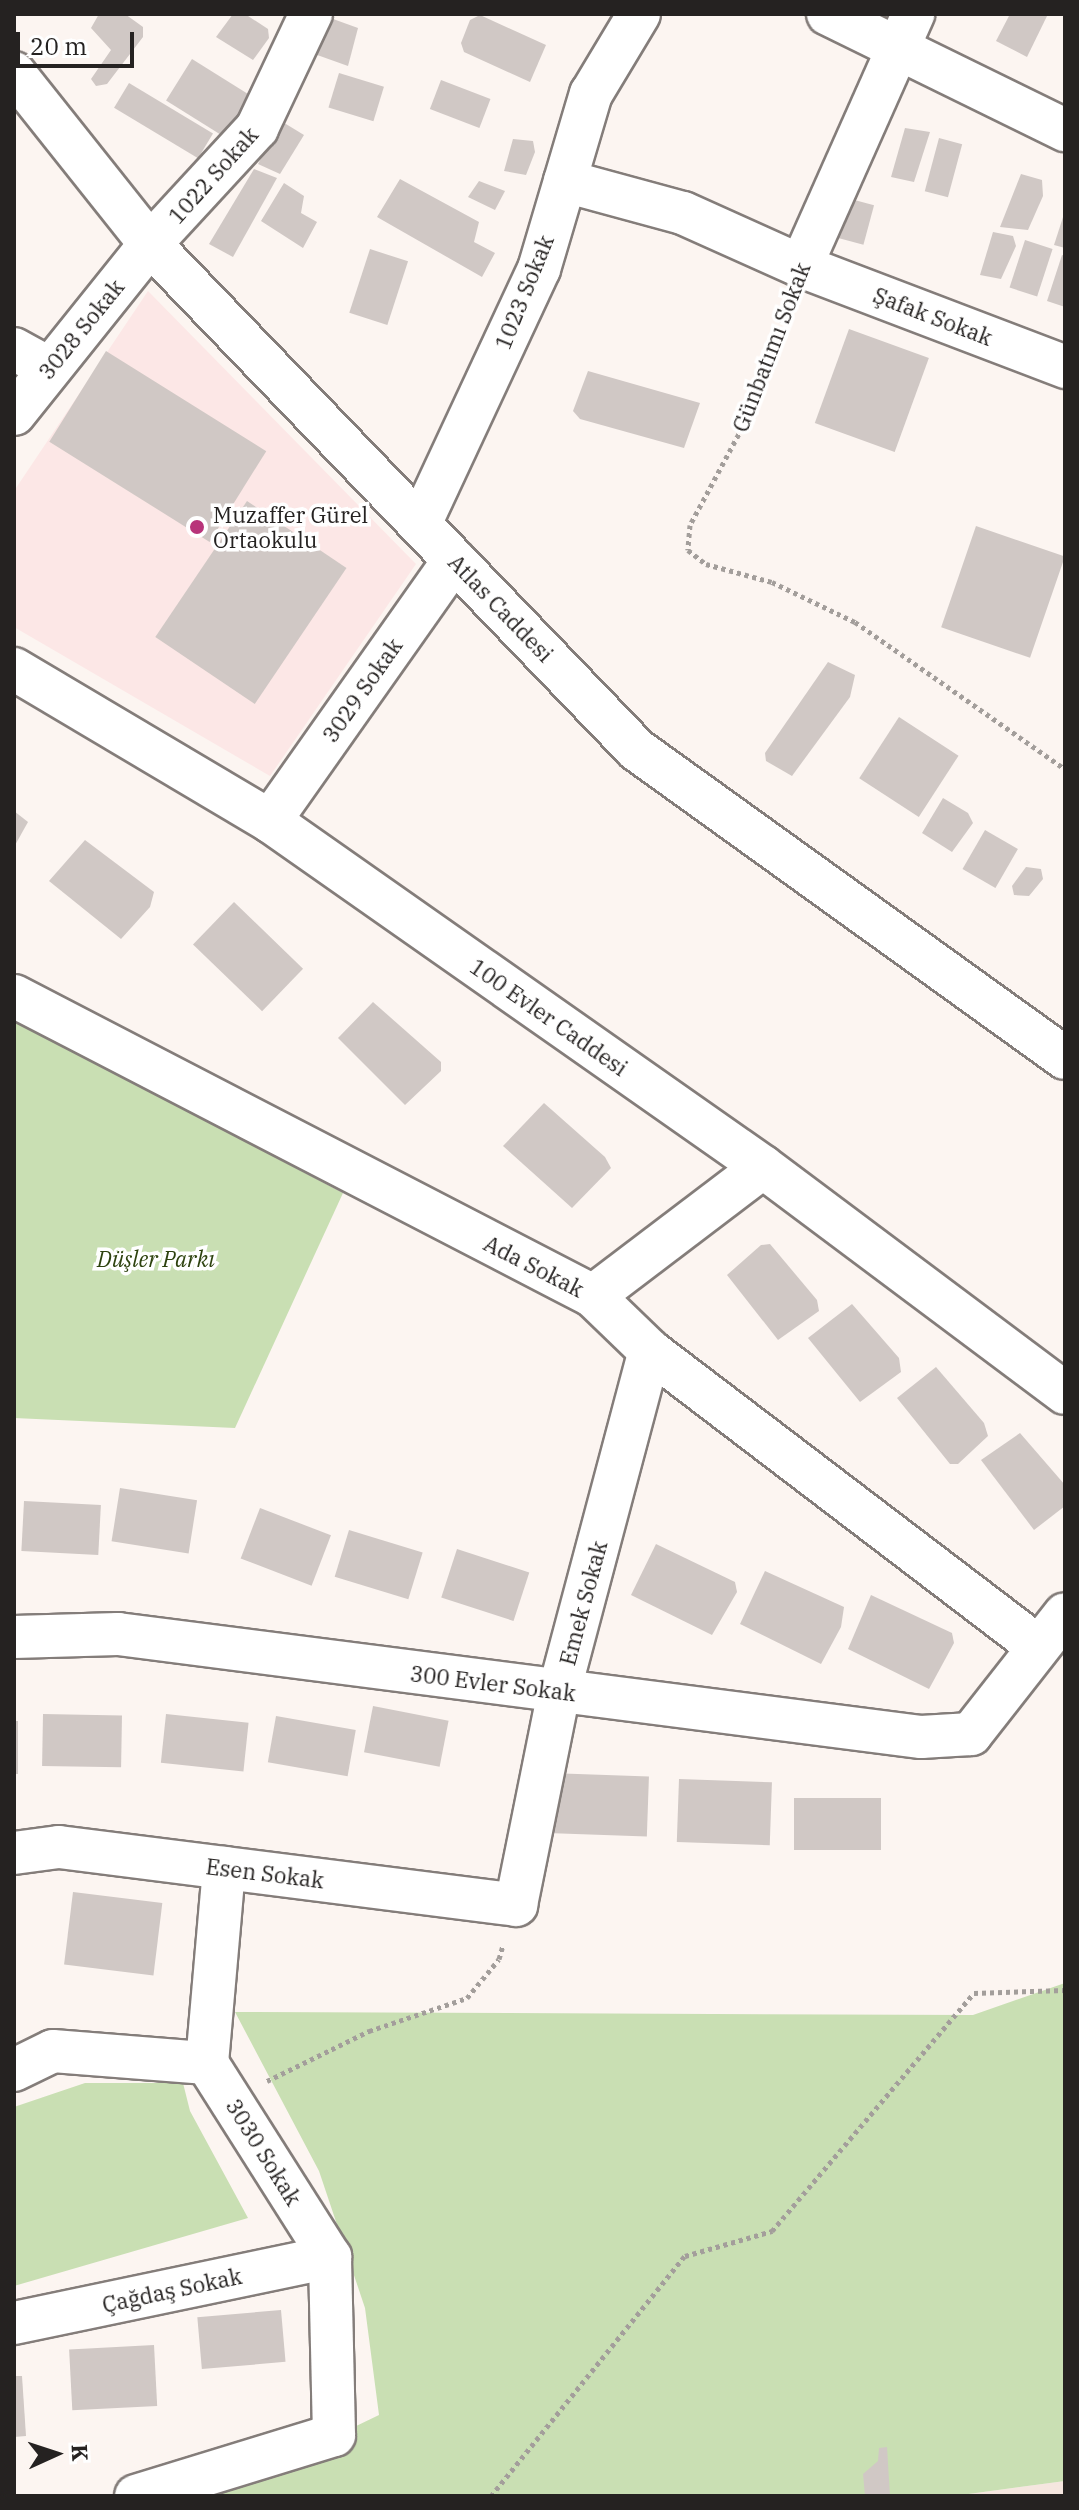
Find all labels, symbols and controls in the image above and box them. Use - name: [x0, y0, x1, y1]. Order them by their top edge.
- scale bar: [20, 16, 138, 66]
- text: 20 m: [30, 30, 87, 62]
- street label: 1022 Sokak: [163, 121, 263, 229]
- street label: 1023 Sokak: [489, 231, 559, 353]
- street label: Günbatımı Sokak: [727, 259, 815, 435]
- street label: 3028 Sokak: [33, 274, 129, 384]
- street label: Şafak Sokak: [870, 281, 996, 351]
- place label: Muzaffer Gürel Ortaokulu: [213, 501, 368, 552]
- marker: Muzaffer Gürel Ortaokulu: [188, 518, 206, 536]
- street label: Atlas Caddesi: [443, 549, 559, 667]
- street label: 3029 Sokak: [316, 633, 408, 747]
- street label: 100 Evler Caddesi: [465, 953, 633, 1081]
- street label: Ada Sokak: [480, 1230, 588, 1302]
- park label: Düşler Parkı: [97, 1246, 215, 1272]
- street label: Emek Sokak: [554, 1538, 612, 1668]
- street label: 300 Evler Sokak: [409, 1660, 577, 1706]
- street label: Esen Sokak: [204, 1853, 326, 1893]
- street label: 3030 Sokak: [221, 2094, 307, 2210]
- street label: Çağdaş Sokak: [100, 2262, 244, 2318]
- north arrow: [16, 2414, 96, 2494]
- text: K: [66, 2444, 95, 2462]

